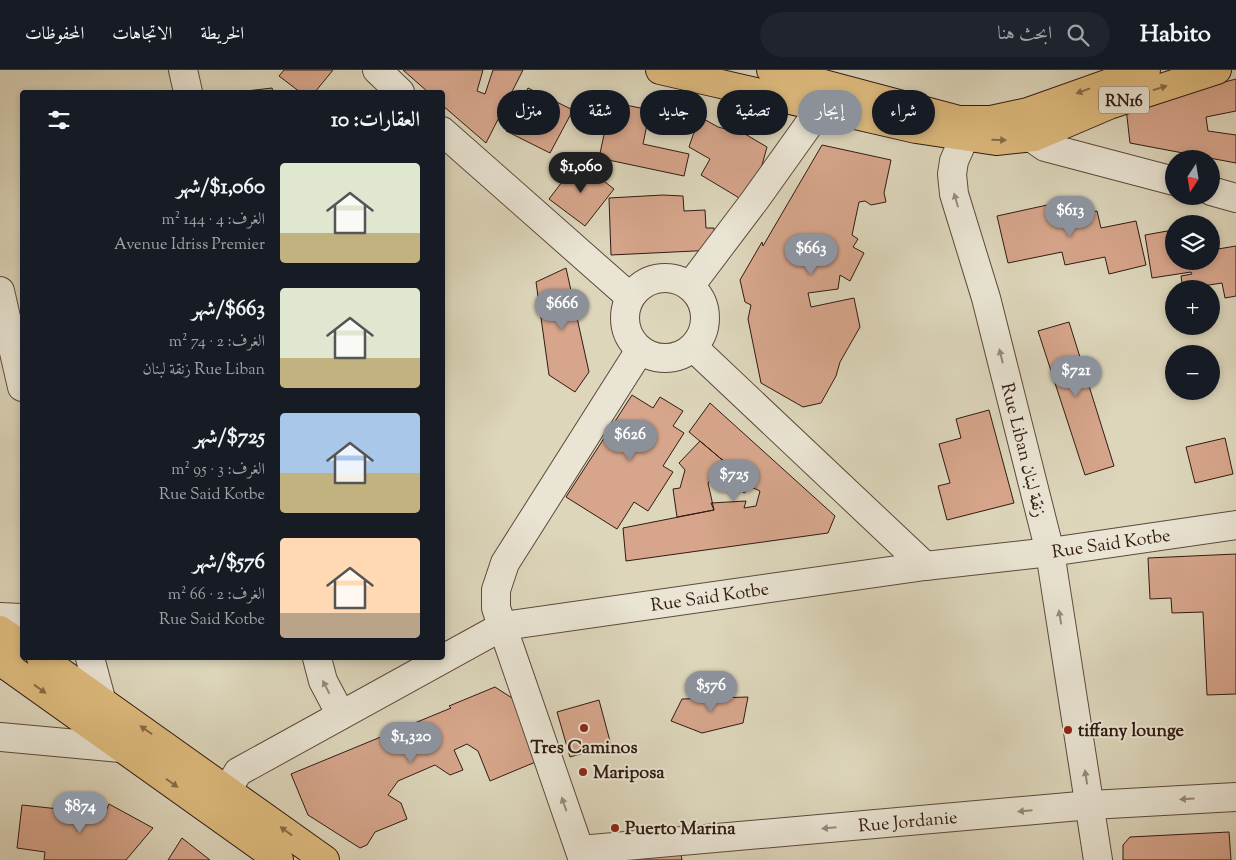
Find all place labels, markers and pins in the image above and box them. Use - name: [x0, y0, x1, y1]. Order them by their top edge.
- pin: $1,060: [540, 152, 622, 194]
- pin: $613: [1040, 196, 1100, 238]
- pin: $663: [781, 234, 841, 276]
- pin: $666: [532, 288, 592, 331]
- pin: $721: [1046, 356, 1106, 398]
- pin: $626: [600, 420, 660, 462]
- pin: $725: [704, 460, 764, 502]
- pin: $576: [681, 670, 741, 713]
- place label: tiffany lounge: [1078, 719, 1185, 745]
- pin: $1,320: [370, 722, 452, 764]
- marker: Tres Caminos: [578, 722, 590, 734]
- marker: tiffany lounge: [1062, 724, 1074, 736]
- place label: Tres Caminos: [530, 736, 638, 762]
- place label: Mariposa: [593, 761, 665, 787]
- marker: Mariposa: [577, 766, 589, 778]
- pin: $874: [50, 792, 110, 834]
- place label: Puerto Marina: [625, 817, 736, 843]
- marker: Puerto Marina: [609, 822, 621, 834]

